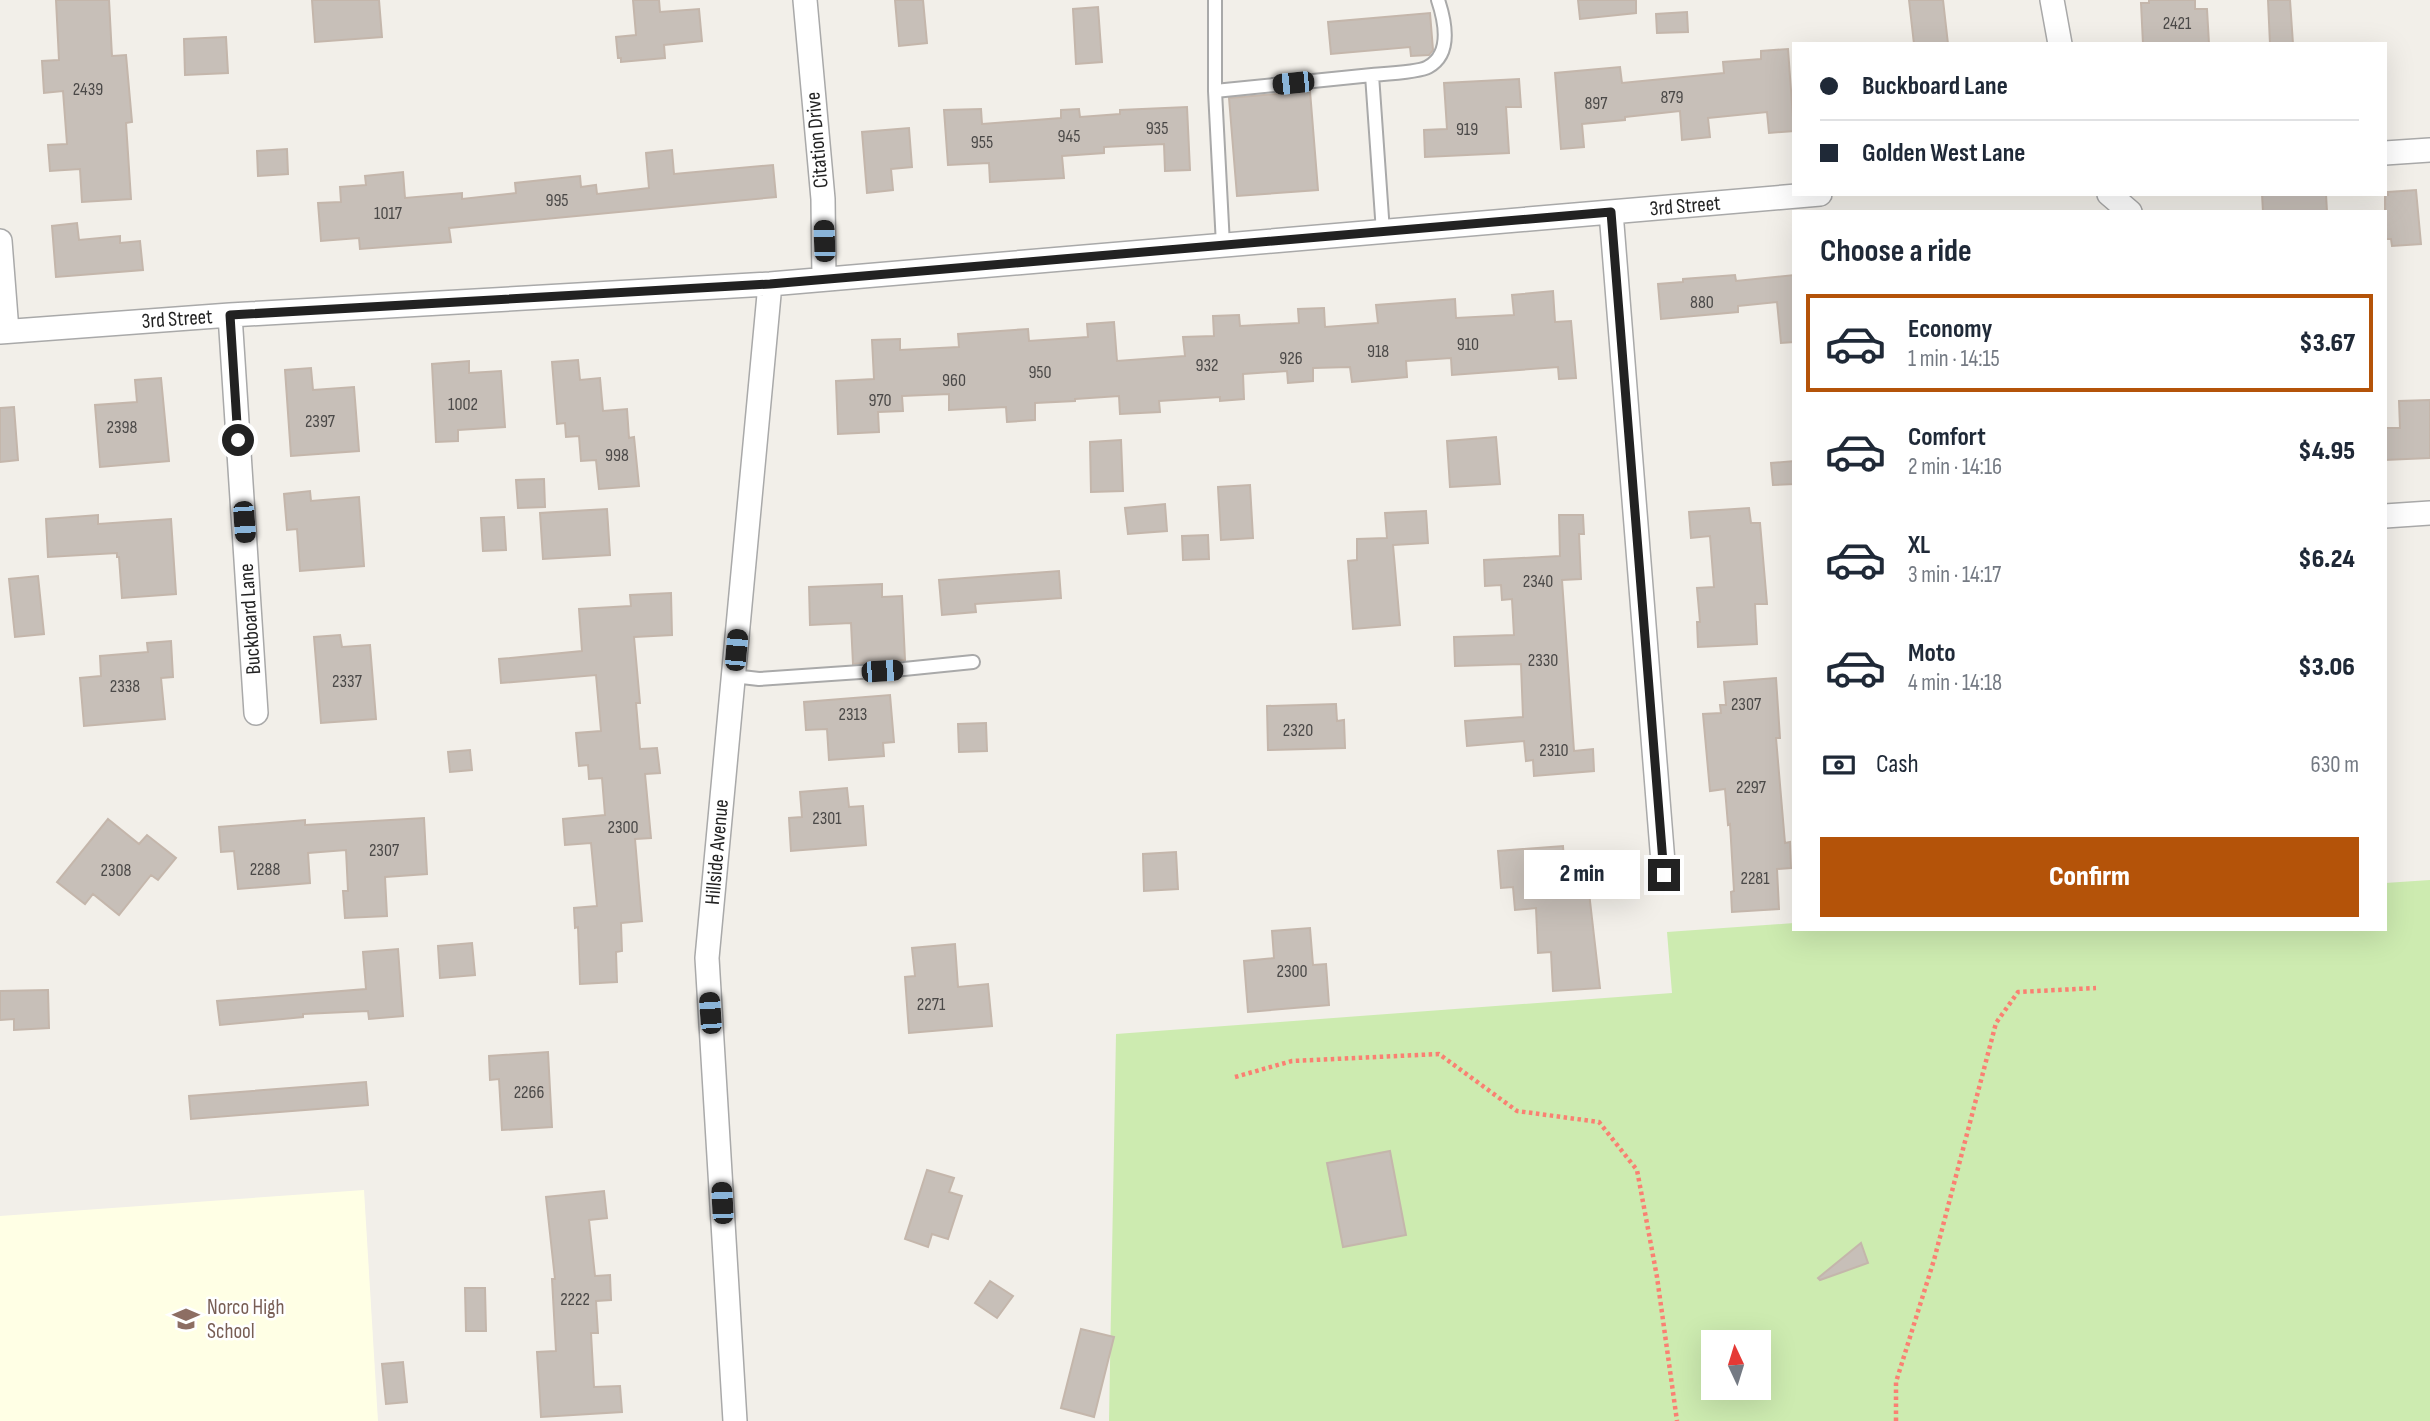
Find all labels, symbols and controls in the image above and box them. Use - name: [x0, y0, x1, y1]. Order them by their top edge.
- house number: 2421: [2163, 13, 2192, 34]
- car: [1272, 70, 1315, 96]
- text: Buckboard Lane: [1862, 71, 2008, 102]
- house number: 2439: [73, 79, 103, 100]
- house number: 879: [1661, 87, 1684, 108]
- street label: Citation Drive: [800, 91, 834, 189]
- house number: 897: [1584, 93, 1608, 114]
- house number: 935: [1146, 118, 1168, 139]
- house number: 919: [1456, 119, 1478, 140]
- house number: 945: [1058, 126, 1080, 147]
- house number: 955: [971, 132, 993, 153]
- text: Golden West Lane: [1862, 138, 2025, 169]
- house number: 995: [545, 190, 569, 211]
- street label: 3rd Street: [1649, 190, 1721, 222]
- house number: 1017: [374, 203, 403, 224]
- car: [813, 220, 836, 262]
- text: Choose a ride: [1820, 232, 1972, 271]
- house number: 880: [1690, 292, 1714, 313]
- street label: 3rd Street: [141, 304, 213, 334]
- icon: car: [1824, 312, 1887, 375]
- text: Economy: [1908, 314, 1992, 345]
- text: $3.67: [2299, 328, 2355, 359]
- house number: 910: [1457, 334, 1479, 355]
- house number: 918: [1367, 341, 1389, 362]
- text: 1 min · 14:15: [1908, 345, 2000, 373]
- house number: 926: [1279, 348, 1303, 369]
- house number: 932: [1196, 355, 1218, 376]
- house number: 950: [1028, 362, 1052, 383]
- house number: 960: [942, 370, 966, 391]
- house number: 970: [868, 390, 892, 411]
- house number: 1002: [448, 394, 478, 415]
- house number: 2397: [305, 411, 336, 432]
- house number: 2398: [107, 417, 138, 438]
- icon: car: [1824, 420, 1887, 483]
- text: Comfort: [1908, 422, 1986, 453]
- route start: [222, 424, 254, 456]
- text: $4.95: [2298, 436, 2355, 467]
- house number: 998: [605, 445, 629, 466]
- text: 2 min · 14:16: [1908, 453, 2002, 481]
- car: [233, 500, 256, 544]
- icon: car: [1824, 528, 1887, 591]
- text: XL: [1908, 530, 1930, 561]
- text: $6.24: [2298, 544, 2355, 575]
- text: 3 min · 14:17: [1908, 561, 2001, 589]
- street label: Buckboard Lane: [234, 563, 266, 675]
- house number: 2340: [1523, 571, 1553, 592]
- car: [724, 628, 749, 672]
- icon: car: [1824, 636, 1887, 699]
- text: Moto: [1908, 638, 1956, 669]
- house number: 2330: [1528, 650, 1558, 671]
- text: $3.06: [2298, 652, 2355, 683]
- car: [861, 659, 904, 683]
- text: 4 min · 14:18: [1908, 669, 2002, 697]
- house number: 2337: [332, 671, 363, 692]
- house number: 2338: [110, 676, 140, 697]
- house number: 2307: [1731, 694, 1762, 715]
- house number: 2313: [839, 704, 867, 725]
- house number: 2320: [1283, 720, 1313, 741]
- house number: 2310: [1539, 740, 1569, 761]
- icon: cash: [1820, 746, 1858, 784]
- text: Cash: [1876, 749, 1919, 780]
- text: 630 m: [2311, 751, 2359, 779]
- house number: 2297: [1736, 777, 1767, 798]
- street label: Hillside Avenue: [700, 798, 734, 906]
- house number: 2301: [812, 808, 842, 829]
- house number: 2300: [607, 817, 639, 838]
- button: Confirm: [1820, 837, 2359, 917]
- house number: 2307: [369, 840, 400, 861]
- callout: 2 min: [1524, 850, 1640, 900]
- house number: 2288: [250, 859, 280, 880]
- route end: [1648, 859, 1680, 891]
- house number: 2308: [101, 860, 132, 881]
- text: 2 min: [1560, 860, 1604, 888]
- house number: 2281: [1740, 868, 1770, 889]
- house number: 2300: [1276, 961, 1308, 982]
- car: [699, 991, 722, 1035]
- house number: 2271: [917, 994, 946, 1015]
- house number: 2266: [514, 1082, 544, 1103]
- car: [711, 1181, 734, 1225]
- house number: 2222: [560, 1289, 590, 1310]
- place label: Norco High School: [207, 1295, 284, 1344]
- school or university icon: Norco High School: [171, 1304, 201, 1334]
- north arrow: [1701, 1330, 1771, 1400]
- map controls: [1701, 1330, 1771, 1400]

